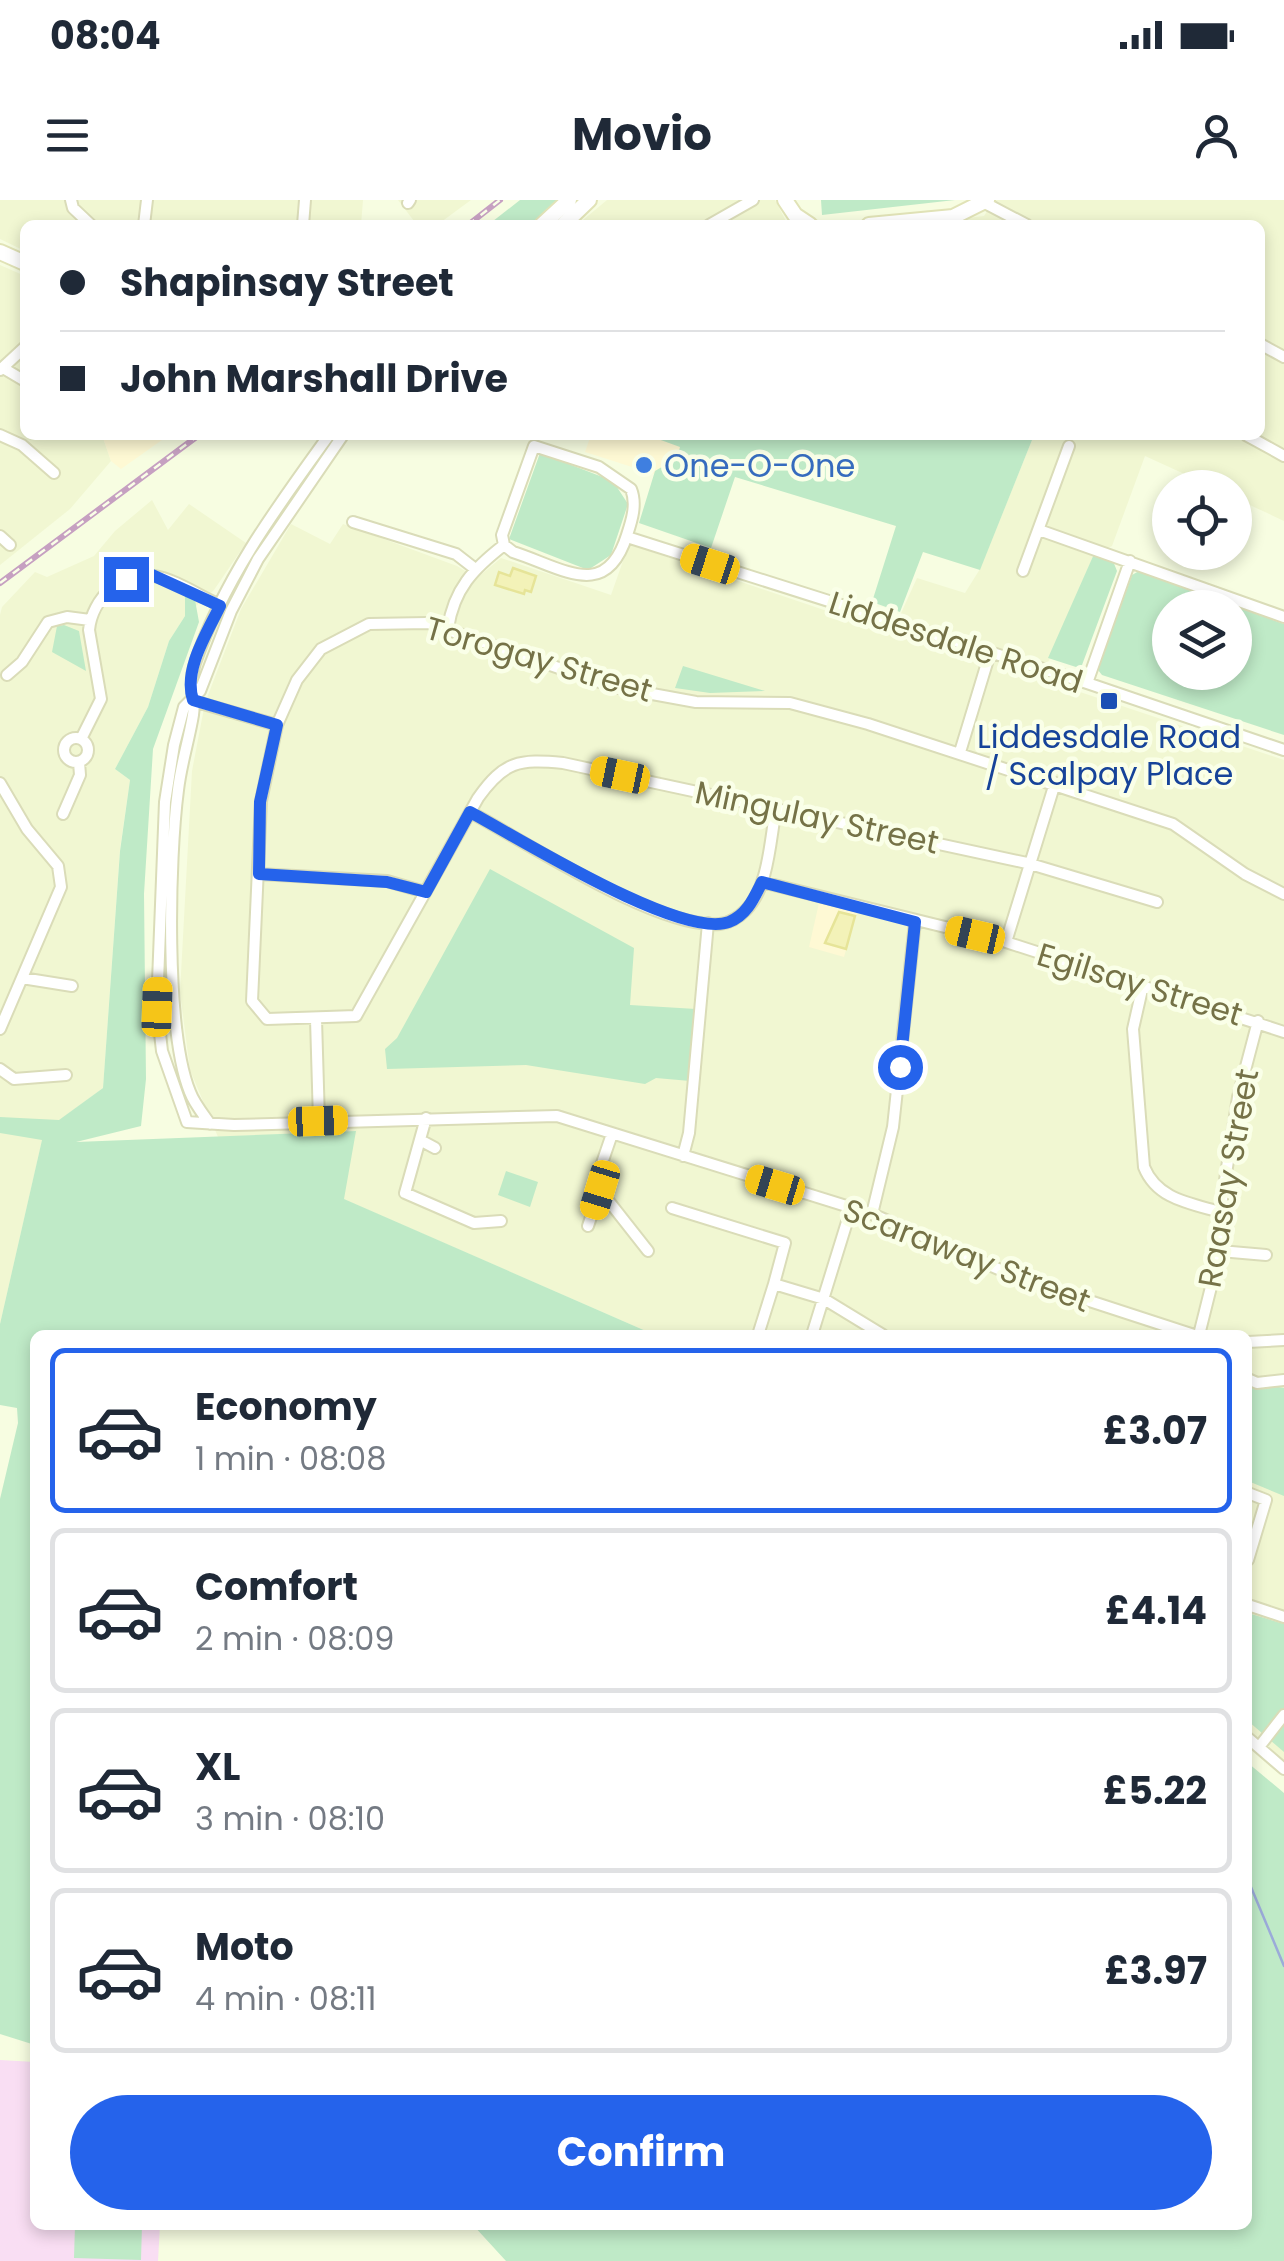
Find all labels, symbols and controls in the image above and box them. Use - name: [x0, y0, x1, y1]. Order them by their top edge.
- text: 08:04: [50, 9, 161, 62]
- text: Movio: [572, 103, 712, 166]
- icon: menu: [40, 108, 95, 163]
- icon: person: [1189, 108, 1244, 163]
- text: Shapinsay Street: [120, 256, 454, 309]
- text: John Marshall Drive: [120, 352, 508, 405]
- place label: One-O-One: [664, 443, 855, 488]
- marker: One-O-One: [633, 454, 655, 476]
- map controls: [1152, 470, 1252, 690]
- button: locate: [1152, 470, 1252, 570]
- car: [677, 540, 743, 588]
- route end: [104, 557, 149, 602]
- street label: Liddesdale Road: [823, 580, 1089, 704]
- button: layers: [1152, 590, 1252, 690]
- street label: Torogay Street: [420, 605, 658, 713]
- marker: Liddesdale Road / Scalpay Place: [1098, 690, 1120, 712]
- place label: Liddesdale Road / Scalpay Place: [977, 714, 1241, 796]
- car: [588, 754, 652, 796]
- street label: Mingulay Street: [691, 769, 943, 865]
- car: [942, 914, 1008, 956]
- street label: Egilsay Street: [1032, 931, 1248, 1037]
- car: [141, 976, 173, 1038]
- route start: [878, 1045, 923, 1090]
- street label: Raasay Street: [1187, 1065, 1269, 1291]
- car: [287, 1105, 349, 1137]
- car: [577, 1157, 623, 1223]
- car: [742, 1162, 808, 1208]
- street label: Scaraway Street: [837, 1187, 1097, 1323]
- text: Economy: [195, 1380, 377, 1433]
- icon: car: [75, 1386, 165, 1476]
- text: £3.07: [1103, 1404, 1207, 1457]
- text: 1 min · 08:08: [195, 1436, 386, 1481]
- text: Comfort: [195, 1560, 358, 1613]
- icon: car: [75, 1566, 165, 1656]
- text: £4.14: [1105, 1584, 1207, 1637]
- text: 2 min · 08:09: [195, 1616, 395, 1661]
- text: XL: [195, 1740, 240, 1793]
- icon: car: [75, 1746, 165, 1836]
- text: £5.22: [1103, 1764, 1207, 1817]
- text: 3 min · 08:10: [195, 1796, 385, 1841]
- text: Moto: [195, 1920, 294, 1973]
- icon: car: [75, 1926, 165, 2016]
- text: £3.97: [1104, 1944, 1207, 1997]
- text: 4 min · 08:11: [195, 1976, 376, 2021]
- button: Confirm: [70, 2095, 1212, 2210]

